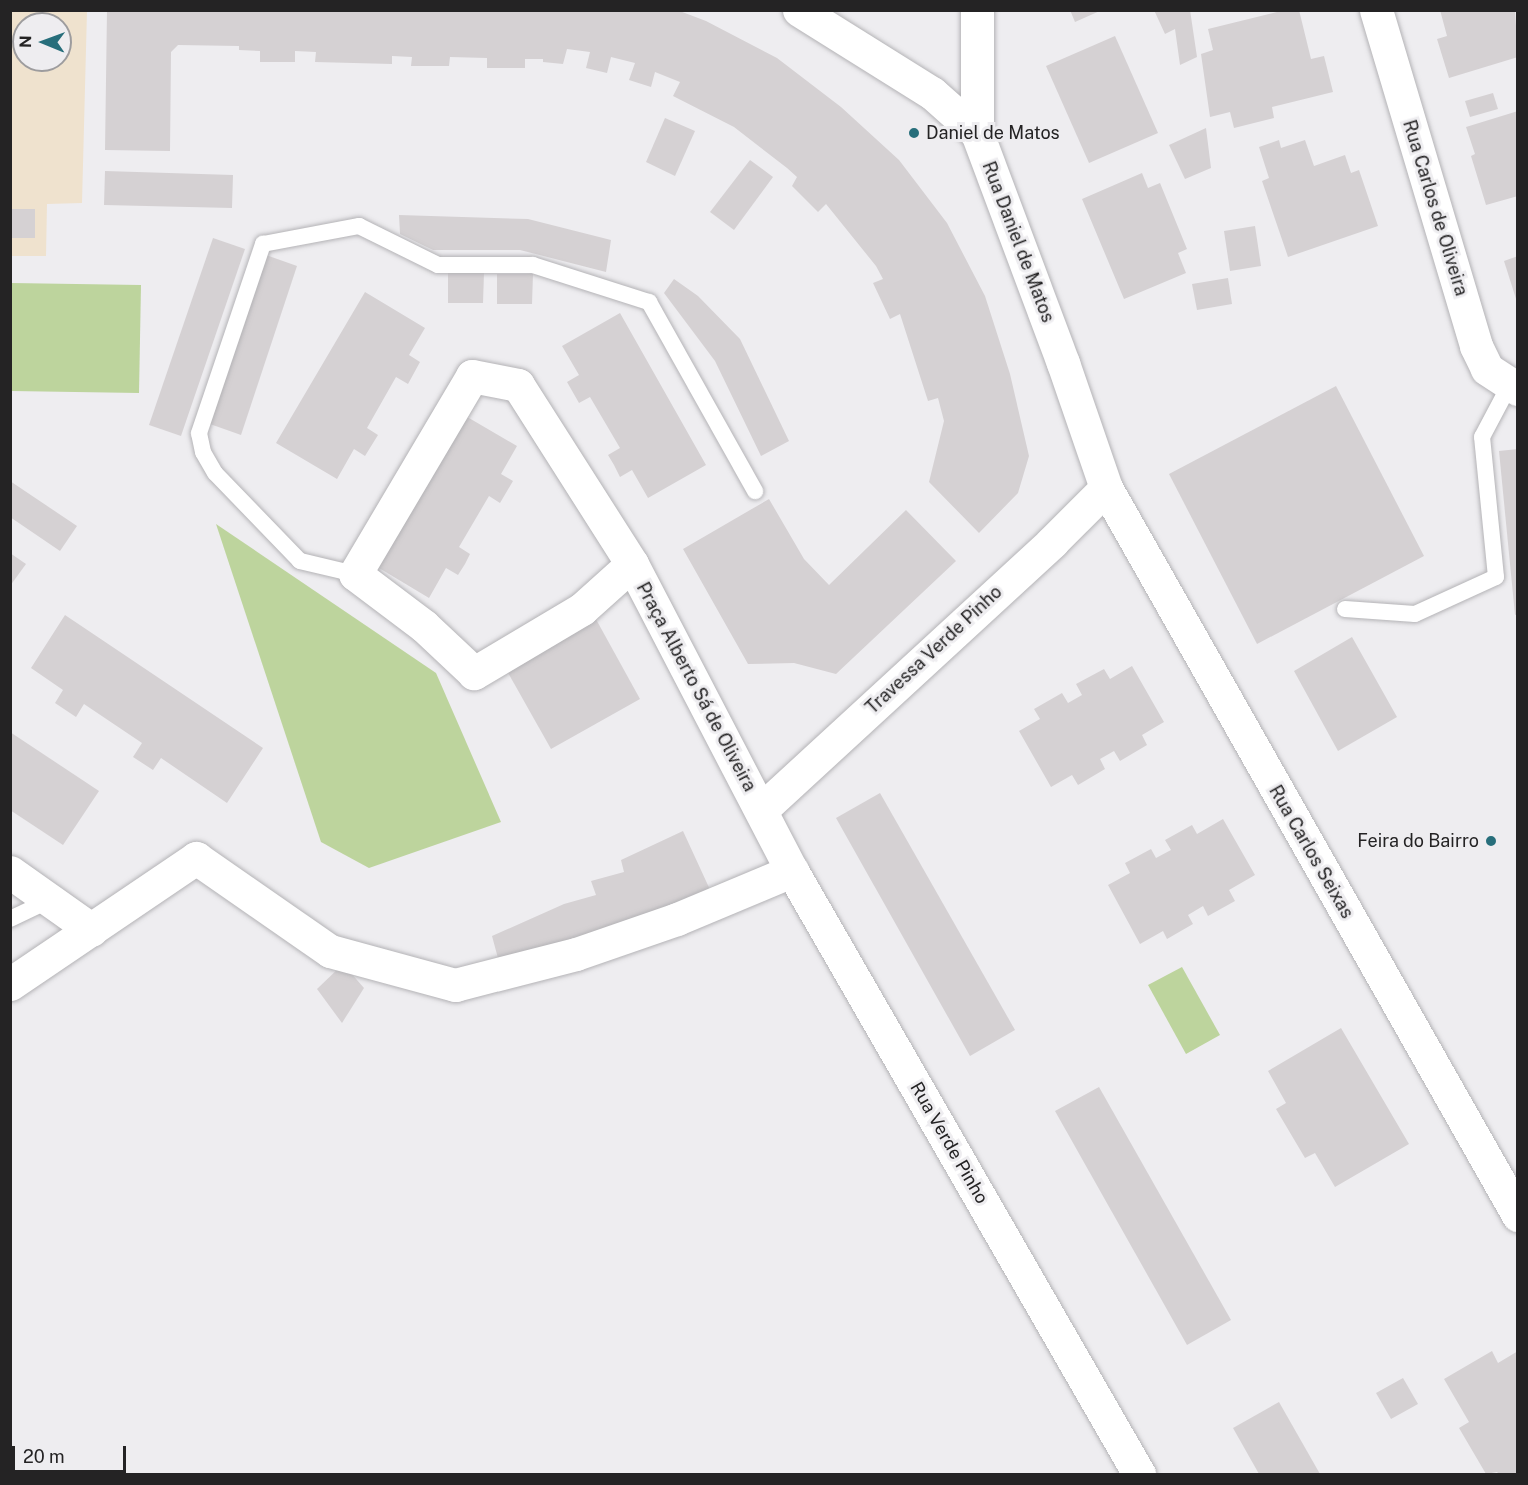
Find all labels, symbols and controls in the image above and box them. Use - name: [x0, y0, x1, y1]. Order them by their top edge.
- north arrow: [12, 12, 72, 72]
- text: N: [16, 35, 35, 48]
- street label: Rua Carlos de Oliveira: [1398, 117, 1472, 299]
- place label: Daniel de Matos: [926, 122, 1060, 144]
- marker: Daniel de Matos: [907, 126, 921, 140]
- street label: Rua Daniel de Matos: [977, 158, 1059, 326]
- street label: Praça Alberto Sá de Oliveira: [631, 579, 761, 795]
- street label: Travessa Verde Pinho: [861, 581, 1007, 719]
- street label: Rua Carlos Seixas: [1264, 782, 1358, 922]
- place label: Feira do Bairro: [1357, 830, 1479, 852]
- marker: Feira do Bairro: [1484, 834, 1498, 848]
- street label: Rua Verde Pinho: [905, 1078, 993, 1208]
- scale bar: [15, 1434, 129, 1472]
- text: 20 m: [23, 1446, 65, 1467]

